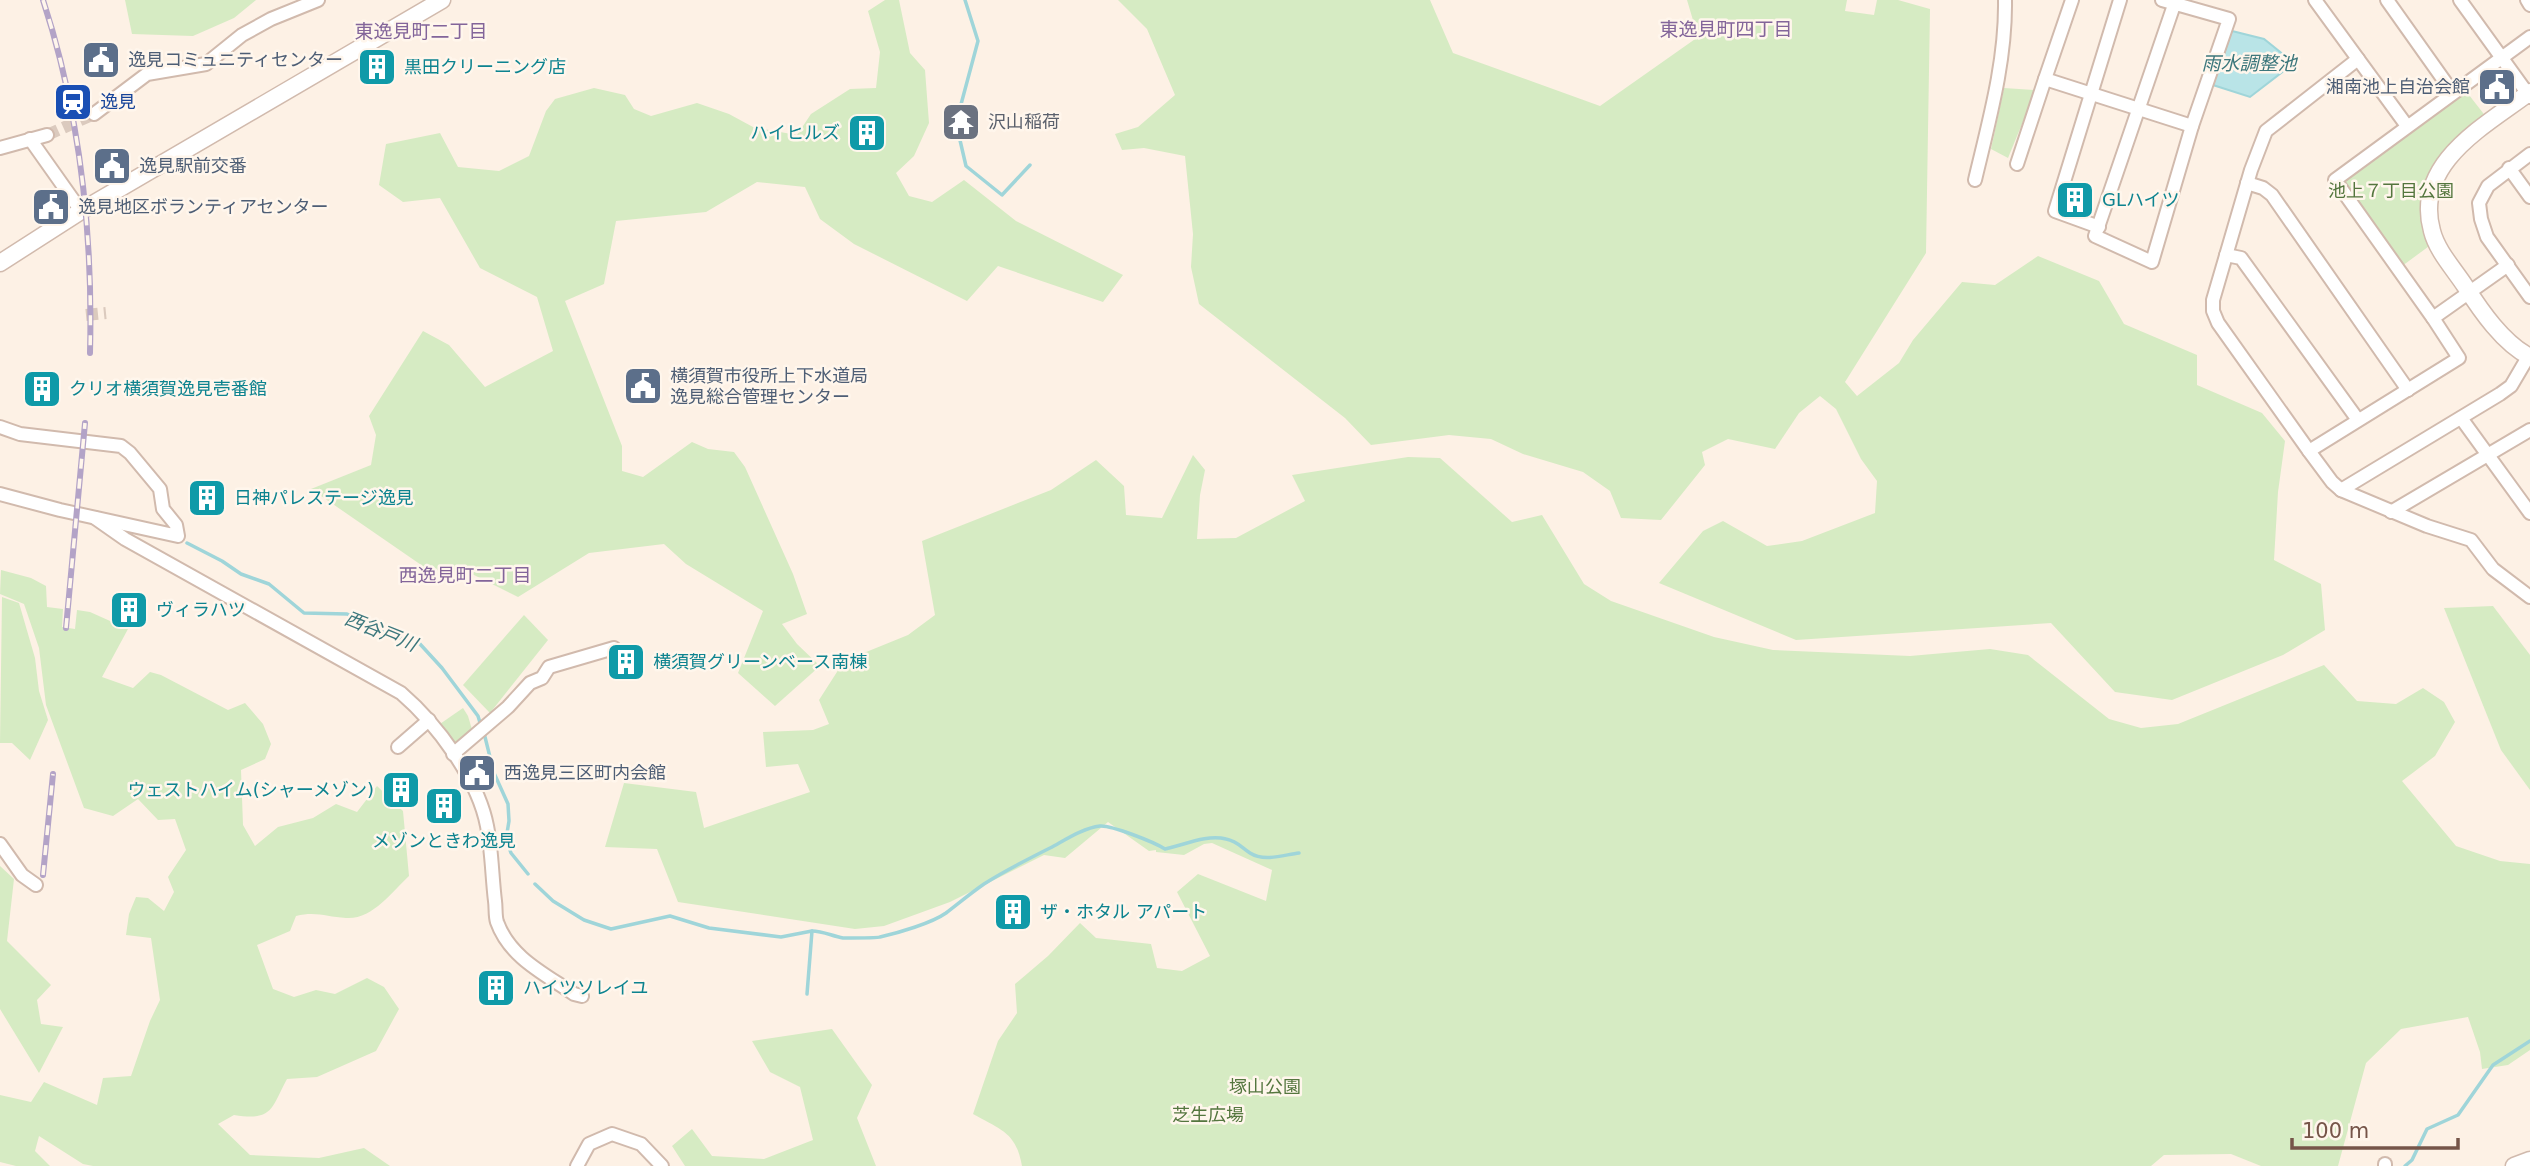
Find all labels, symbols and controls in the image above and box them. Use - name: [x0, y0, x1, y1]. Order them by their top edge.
- district label: 東逸見町四丁目: [1659, 18, 1793, 40]
- district label: 東逸見町二丁目: [354, 20, 488, 42]
- public building icon: 逸見コミュニティセンター: [80, 39, 122, 81]
- building icon: 黒田クリーニング店: [356, 46, 398, 88]
- place label: 逸見コミュニティセンター: [128, 49, 343, 70]
- water label: 雨水調整池: [2201, 52, 2298, 74]
- place label: 黒田クリーニング店: [404, 56, 566, 77]
- public building icon: 湘南池上自治会館: [2476, 66, 2518, 108]
- place label: 湘南池上自治会館: [2326, 76, 2470, 97]
- station icon: 逸見: [52, 81, 94, 123]
- place label: 逸見: [100, 91, 136, 112]
- temple icon: 沢山稲荷: [940, 101, 982, 143]
- place label: 沢山稲荷: [988, 111, 1060, 132]
- building icon: ハイヒルズ: [846, 112, 888, 154]
- place label: ハイヒルズ: [750, 122, 840, 143]
- public building icon: 逸見駅前交番: [91, 145, 133, 187]
- place label: 逸見駅前交番: [139, 155, 247, 176]
- building icon: GLハイツ: [2054, 179, 2096, 221]
- park label: 池上７丁目公園: [2328, 180, 2454, 201]
- public building icon: 逸見地区ボランティアセンター: [30, 186, 72, 228]
- place label: GLハイツ: [2102, 189, 2180, 210]
- place label: 逸見地区ボランティアセンター: [78, 196, 329, 217]
- public building icon: 横須賀市役所上下水道局 逸見総合管理センター: [622, 365, 664, 407]
- place label: 横須賀市役所上下水道局 逸見総合管理センター: [670, 365, 868, 407]
- building icon: クリオ横須賀逸見壱番館: [21, 368, 63, 410]
- place label: クリオ横須賀逸見壱番館: [69, 378, 267, 399]
- building icon: 日神パレステージ逸見: [186, 477, 228, 519]
- place label: 日神パレステージ逸見: [234, 487, 414, 508]
- district label: 西逸見町二丁目: [398, 564, 532, 586]
- building icon: ヴィラハツ: [108, 589, 150, 631]
- place label: ヴィラハツ: [156, 599, 246, 620]
- water label: 西谷戸川: [342, 607, 422, 656]
- building icon: 横須賀グリーンベース南棟: [605, 641, 647, 683]
- place label: 横須賀グリーンベース南棟: [653, 651, 867, 672]
- public building icon: 西逸見三区町内会館: [456, 752, 498, 794]
- place label: 西逸見三区町内会館: [504, 762, 666, 783]
- building icon: ウェストハイム(シャーメゾン): [380, 769, 422, 811]
- place label: ウェストハイム(シャーメゾン): [127, 779, 374, 800]
- building icon: メゾンときわ逸見: [423, 785, 465, 827]
- place label: メゾンときわ逸見: [372, 830, 516, 851]
- building icon: ザ・ホタル アパート: [992, 891, 1034, 933]
- place label: ザ・ホタル アパート: [1040, 901, 1207, 922]
- building icon: ハイツソレイユ: [475, 967, 517, 1009]
- place label: ハイツソレイユ: [523, 977, 648, 998]
- park label: 塚山公園: [1229, 1076, 1301, 1097]
- park label: 芝生広場: [1172, 1104, 1244, 1125]
- scale bar: [2292, 1106, 2458, 1150]
- text: 100 m: [2302, 1119, 2369, 1143]

